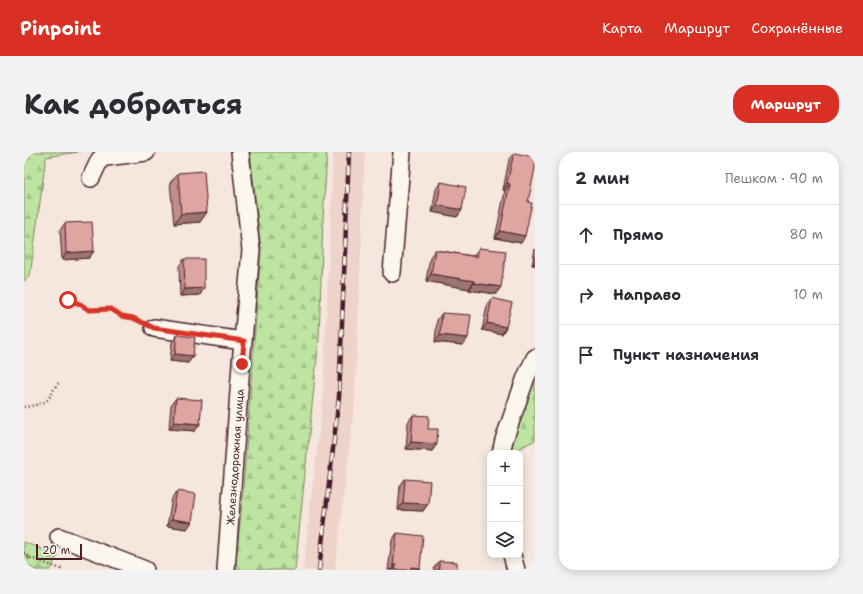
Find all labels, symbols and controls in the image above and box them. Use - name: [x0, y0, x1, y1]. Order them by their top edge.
- text: Pinpoint: [20, 16, 101, 41]
- text: Карта: [602, 19, 642, 37]
- text: Маршрут: [664, 19, 730, 37]
- text: Сохранённые: [752, 19, 843, 37]
- text: Как добраться: [24, 85, 243, 123]
- button: Маршрут: [733, 85, 839, 123]
- text: 2 мин: [575, 167, 630, 189]
- text: Пешком · 90 m: [725, 170, 823, 187]
- icon: ahead: [575, 224, 597, 246]
- text: Прямо: [613, 225, 663, 245]
- text: 80 m: [789, 226, 823, 243]
- icon: right: [575, 284, 597, 306]
- text: Направо: [613, 285, 681, 305]
- text: 10 m: [793, 286, 823, 303]
- route start: [59, 291, 77, 309]
- icon: arrive: [575, 344, 597, 366]
- text: Пункт назначения: [613, 345, 759, 365]
- route end: [233, 355, 251, 373]
- street label: Железнодорожная улица: [223, 388, 248, 526]
- map controls: [487, 450, 523, 558]
- button: +: [487, 450, 523, 486]
- button: −: [487, 486, 523, 522]
- button: layers: [487, 522, 523, 558]
- scale bar: [36, 542, 82, 561]
- text: 20 m: [42, 543, 70, 558]

